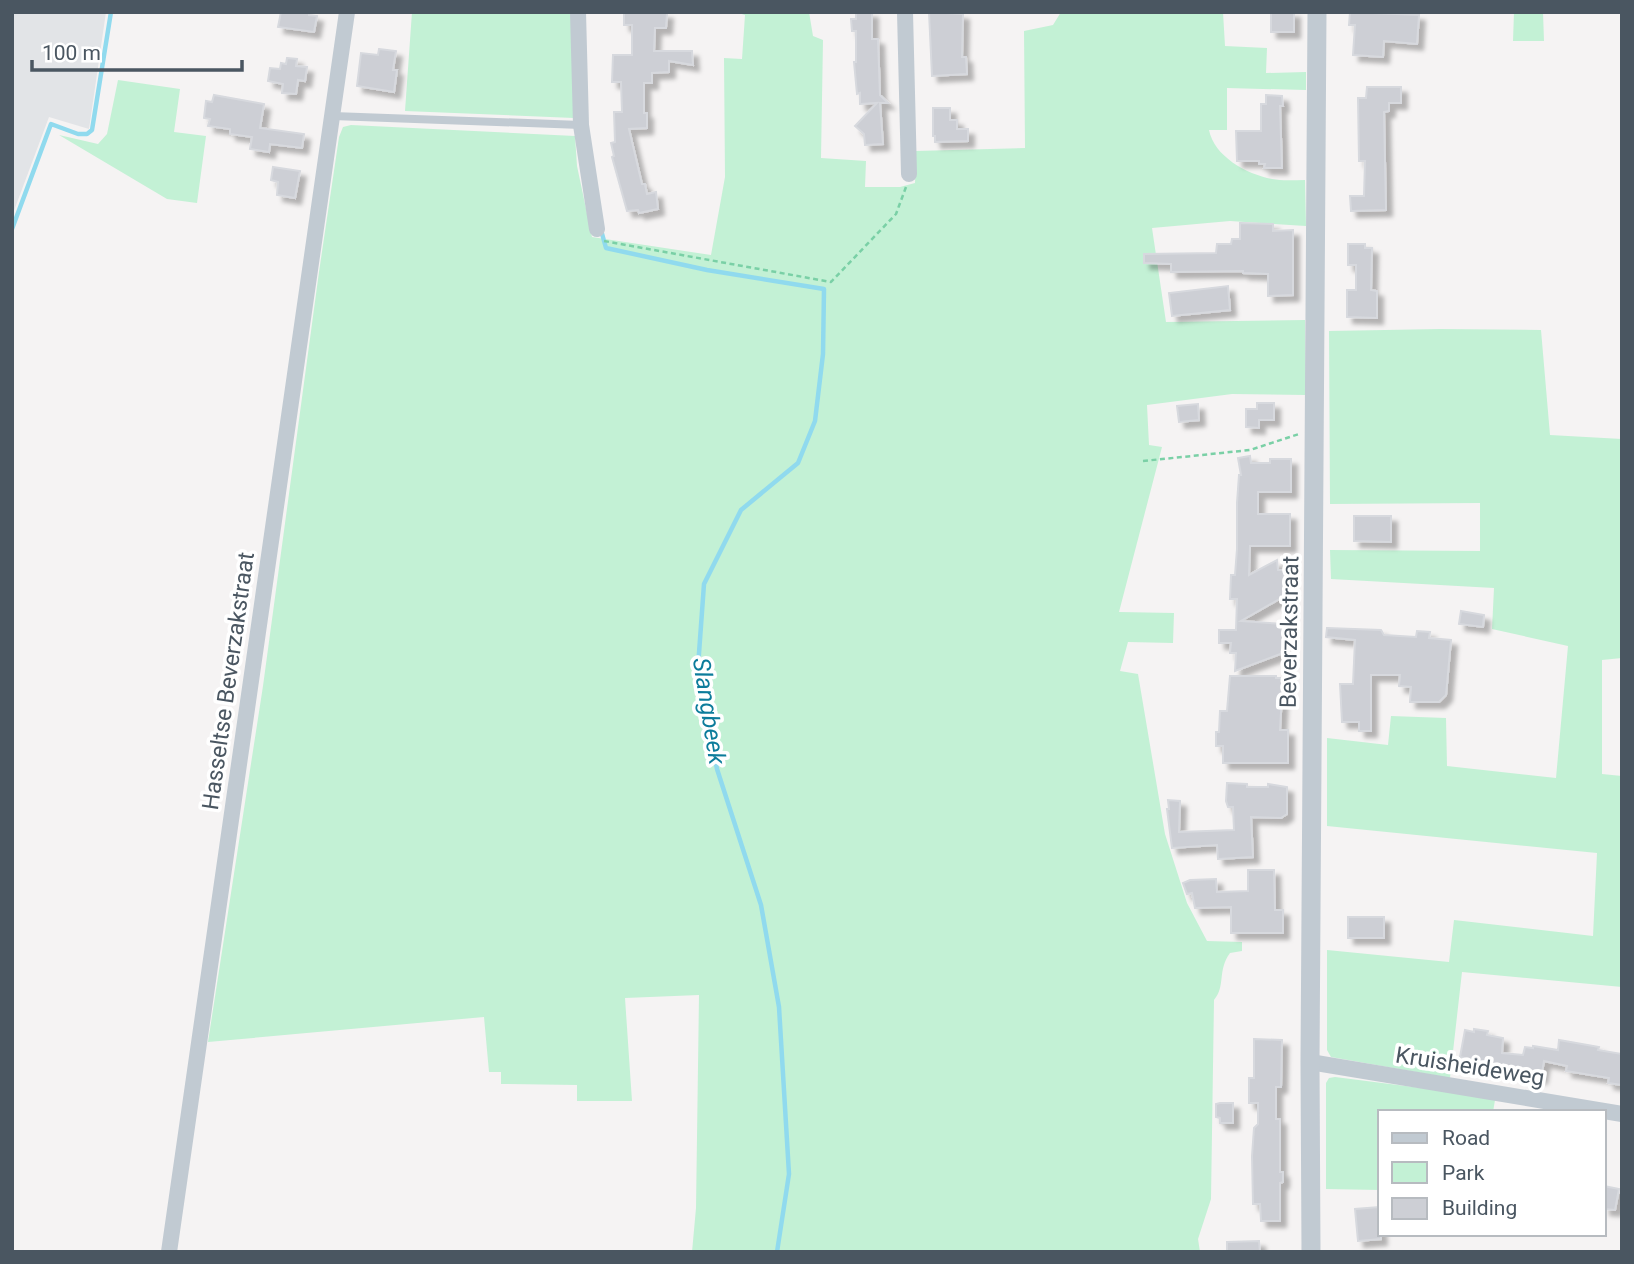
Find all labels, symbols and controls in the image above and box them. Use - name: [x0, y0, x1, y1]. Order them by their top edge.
- scale bar: [32, 28, 242, 72]
- text: 100 m: [42, 41, 101, 65]
- street label: Hasseltse Beverzakstraat: [197, 550, 260, 812]
- street label: Beverzakstraat: [1275, 556, 1304, 708]
- water label: Slangbeek: [687, 656, 731, 768]
- street label: Kruisheideweg: [1394, 1041, 1546, 1092]
- legend: [1378, 1110, 1606, 1236]
- text: Road: [1442, 1126, 1490, 1150]
- text: Park: [1442, 1161, 1485, 1185]
- text: Building: [1442, 1196, 1517, 1220]

